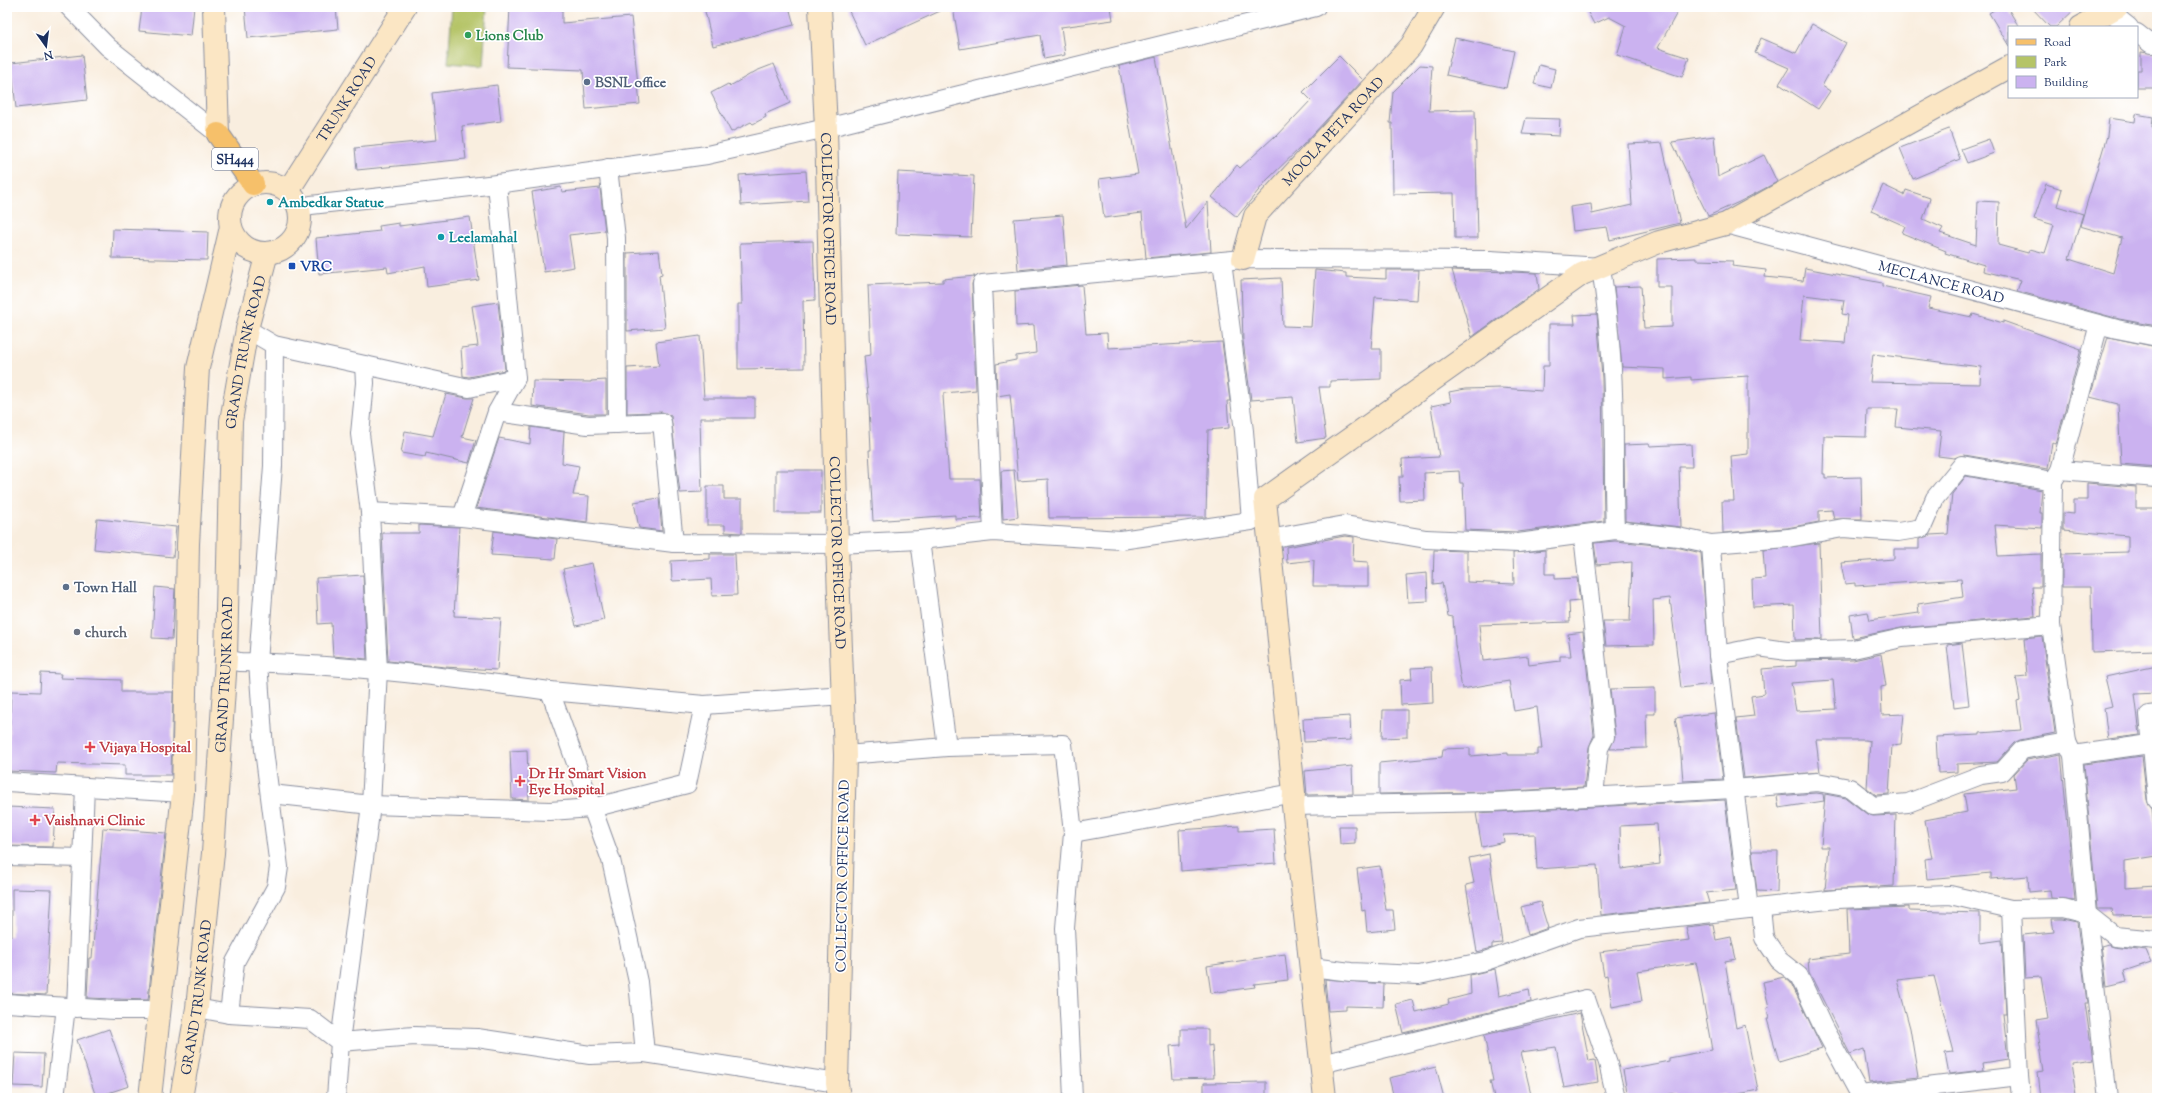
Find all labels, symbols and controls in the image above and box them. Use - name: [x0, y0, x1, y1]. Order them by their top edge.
- north arrow: [26, 26, 66, 66]
- legend: [2008, 26, 2138, 98]
- place label: Lions Club: [476, 27, 544, 47]
- marker: Lions Club: [463, 30, 473, 40]
- text: Road: [2044, 34, 2071, 52]
- text: N: [42, 46, 55, 64]
- street label: TRUNK ROAD: [313, 53, 383, 147]
- text: Park: [2044, 54, 2067, 72]
- street label: MOOLA PETA ROAD: [1279, 73, 1390, 191]
- place label: BSNL office: [595, 74, 667, 94]
- text: Building: [2044, 74, 2088, 92]
- marker: BSNL office: [582, 77, 592, 87]
- street label: COLLECTOR OFFICE ROAD: [814, 132, 839, 326]
- road number: SH444: [212, 148, 258, 170]
- place label: Ambedkar Statue: [278, 194, 384, 214]
- marker: Ambedkar Statue: [265, 197, 275, 207]
- place label: Leelamahal: [449, 229, 517, 249]
- marker: Leelamahal: [436, 232, 446, 242]
- street label: MECLANCE ROAD: [1876, 257, 2006, 310]
- place label: VRC: [300, 258, 332, 278]
- marker: VRC: [287, 261, 297, 271]
- street label: GRAND TRUNK ROAD: [223, 274, 273, 429]
- street label: COLLECTOR OFFICE ROAD: [823, 456, 849, 650]
- place label: Town Hall: [74, 579, 137, 599]
- marker: Town Hall: [61, 582, 71, 592]
- street label: GRAND TRUNK ROAD: [212, 596, 239, 753]
- place label: church: [85, 624, 128, 644]
- marker: church: [72, 627, 82, 637]
- place label: Vijaya Hospital: [99, 739, 191, 759]
- marker: Vijaya Hospital: [84, 741, 96, 753]
- place label: Dr Hr Smart Vision Eye Hospital: [529, 765, 647, 801]
- marker: Dr Hr Smart Vision Eye Hospital: [514, 775, 526, 787]
- street label: COLLECTOR OFFICE ROAD: [832, 779, 856, 973]
- place label: Vaishnavi Clinic: [44, 812, 146, 832]
- marker: Vaishnavi Clinic: [29, 814, 41, 826]
- street label: GRAND TRUNK ROAD: [177, 919, 218, 1077]

